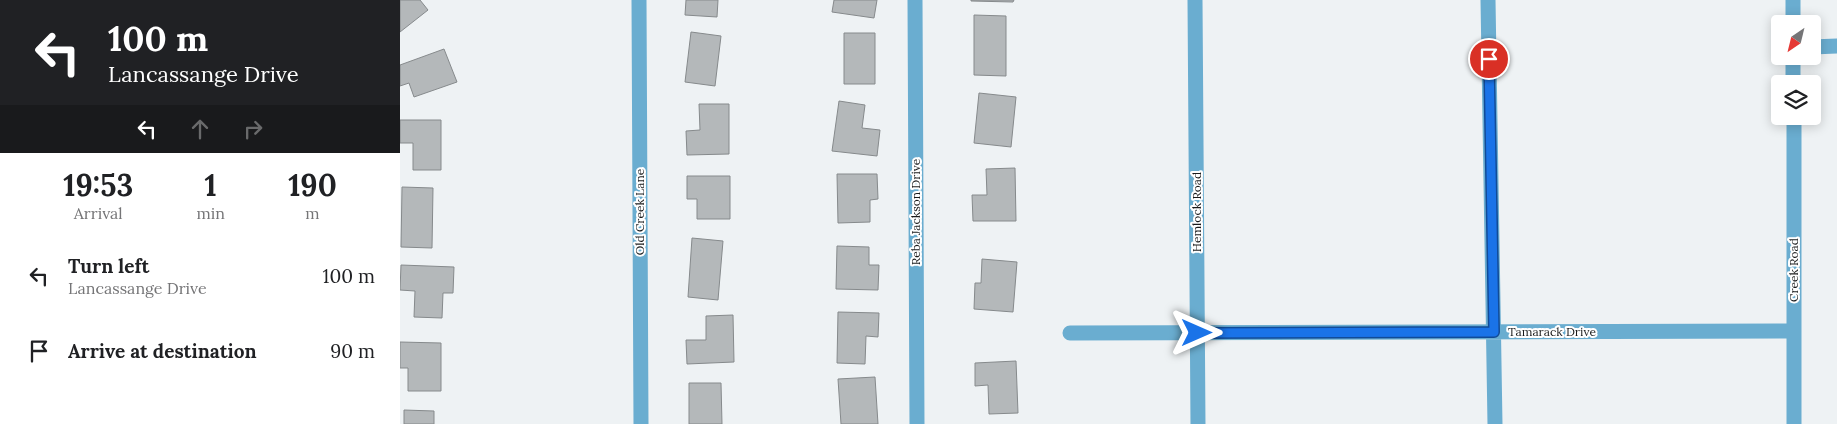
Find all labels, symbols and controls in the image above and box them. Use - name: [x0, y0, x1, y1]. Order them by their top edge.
- north arrow: [1771, 15, 1821, 65]
- map controls: [1771, 15, 1821, 125]
- text: 100 m: [108, 16, 208, 61]
- icon: left: [25, 20, 90, 85]
- pin: [1468, 38, 1510, 80]
- icon: arrive: [1475, 45, 1503, 73]
- text: Lancassange Drive: [108, 60, 299, 88]
- button: layers: [1771, 75, 1821, 125]
- icon: left: [133, 115, 161, 143]
- icon: ahead: [186, 115, 214, 143]
- icon: right: [239, 115, 267, 143]
- street label: Reba Jackson Drive: [908, 158, 923, 265]
- text: 19:53: [63, 166, 133, 204]
- text: 1: [205, 166, 217, 204]
- text: 190: [288, 166, 337, 204]
- street label: Old Creek Lane: [632, 168, 647, 255]
- street label: Hemlock Road: [1189, 172, 1204, 252]
- text: Arrival: [74, 203, 123, 223]
- text: min: [196, 203, 225, 223]
- text: m: [305, 203, 320, 223]
- street label: Creek Road: [1786, 238, 1801, 302]
- text: Turn left: [68, 254, 149, 278]
- icon: left: [25, 262, 53, 290]
- text: 100 m: [323, 264, 375, 288]
- text: Lancassange Drive: [68, 278, 207, 298]
- position arrow: [1170, 306, 1222, 358]
- street label: Tamarack Drive: [1508, 324, 1596, 339]
- icon: arrive: [25, 337, 53, 365]
- text: Arrive at destination: [68, 339, 257, 363]
- text: 90 m: [330, 339, 375, 363]

